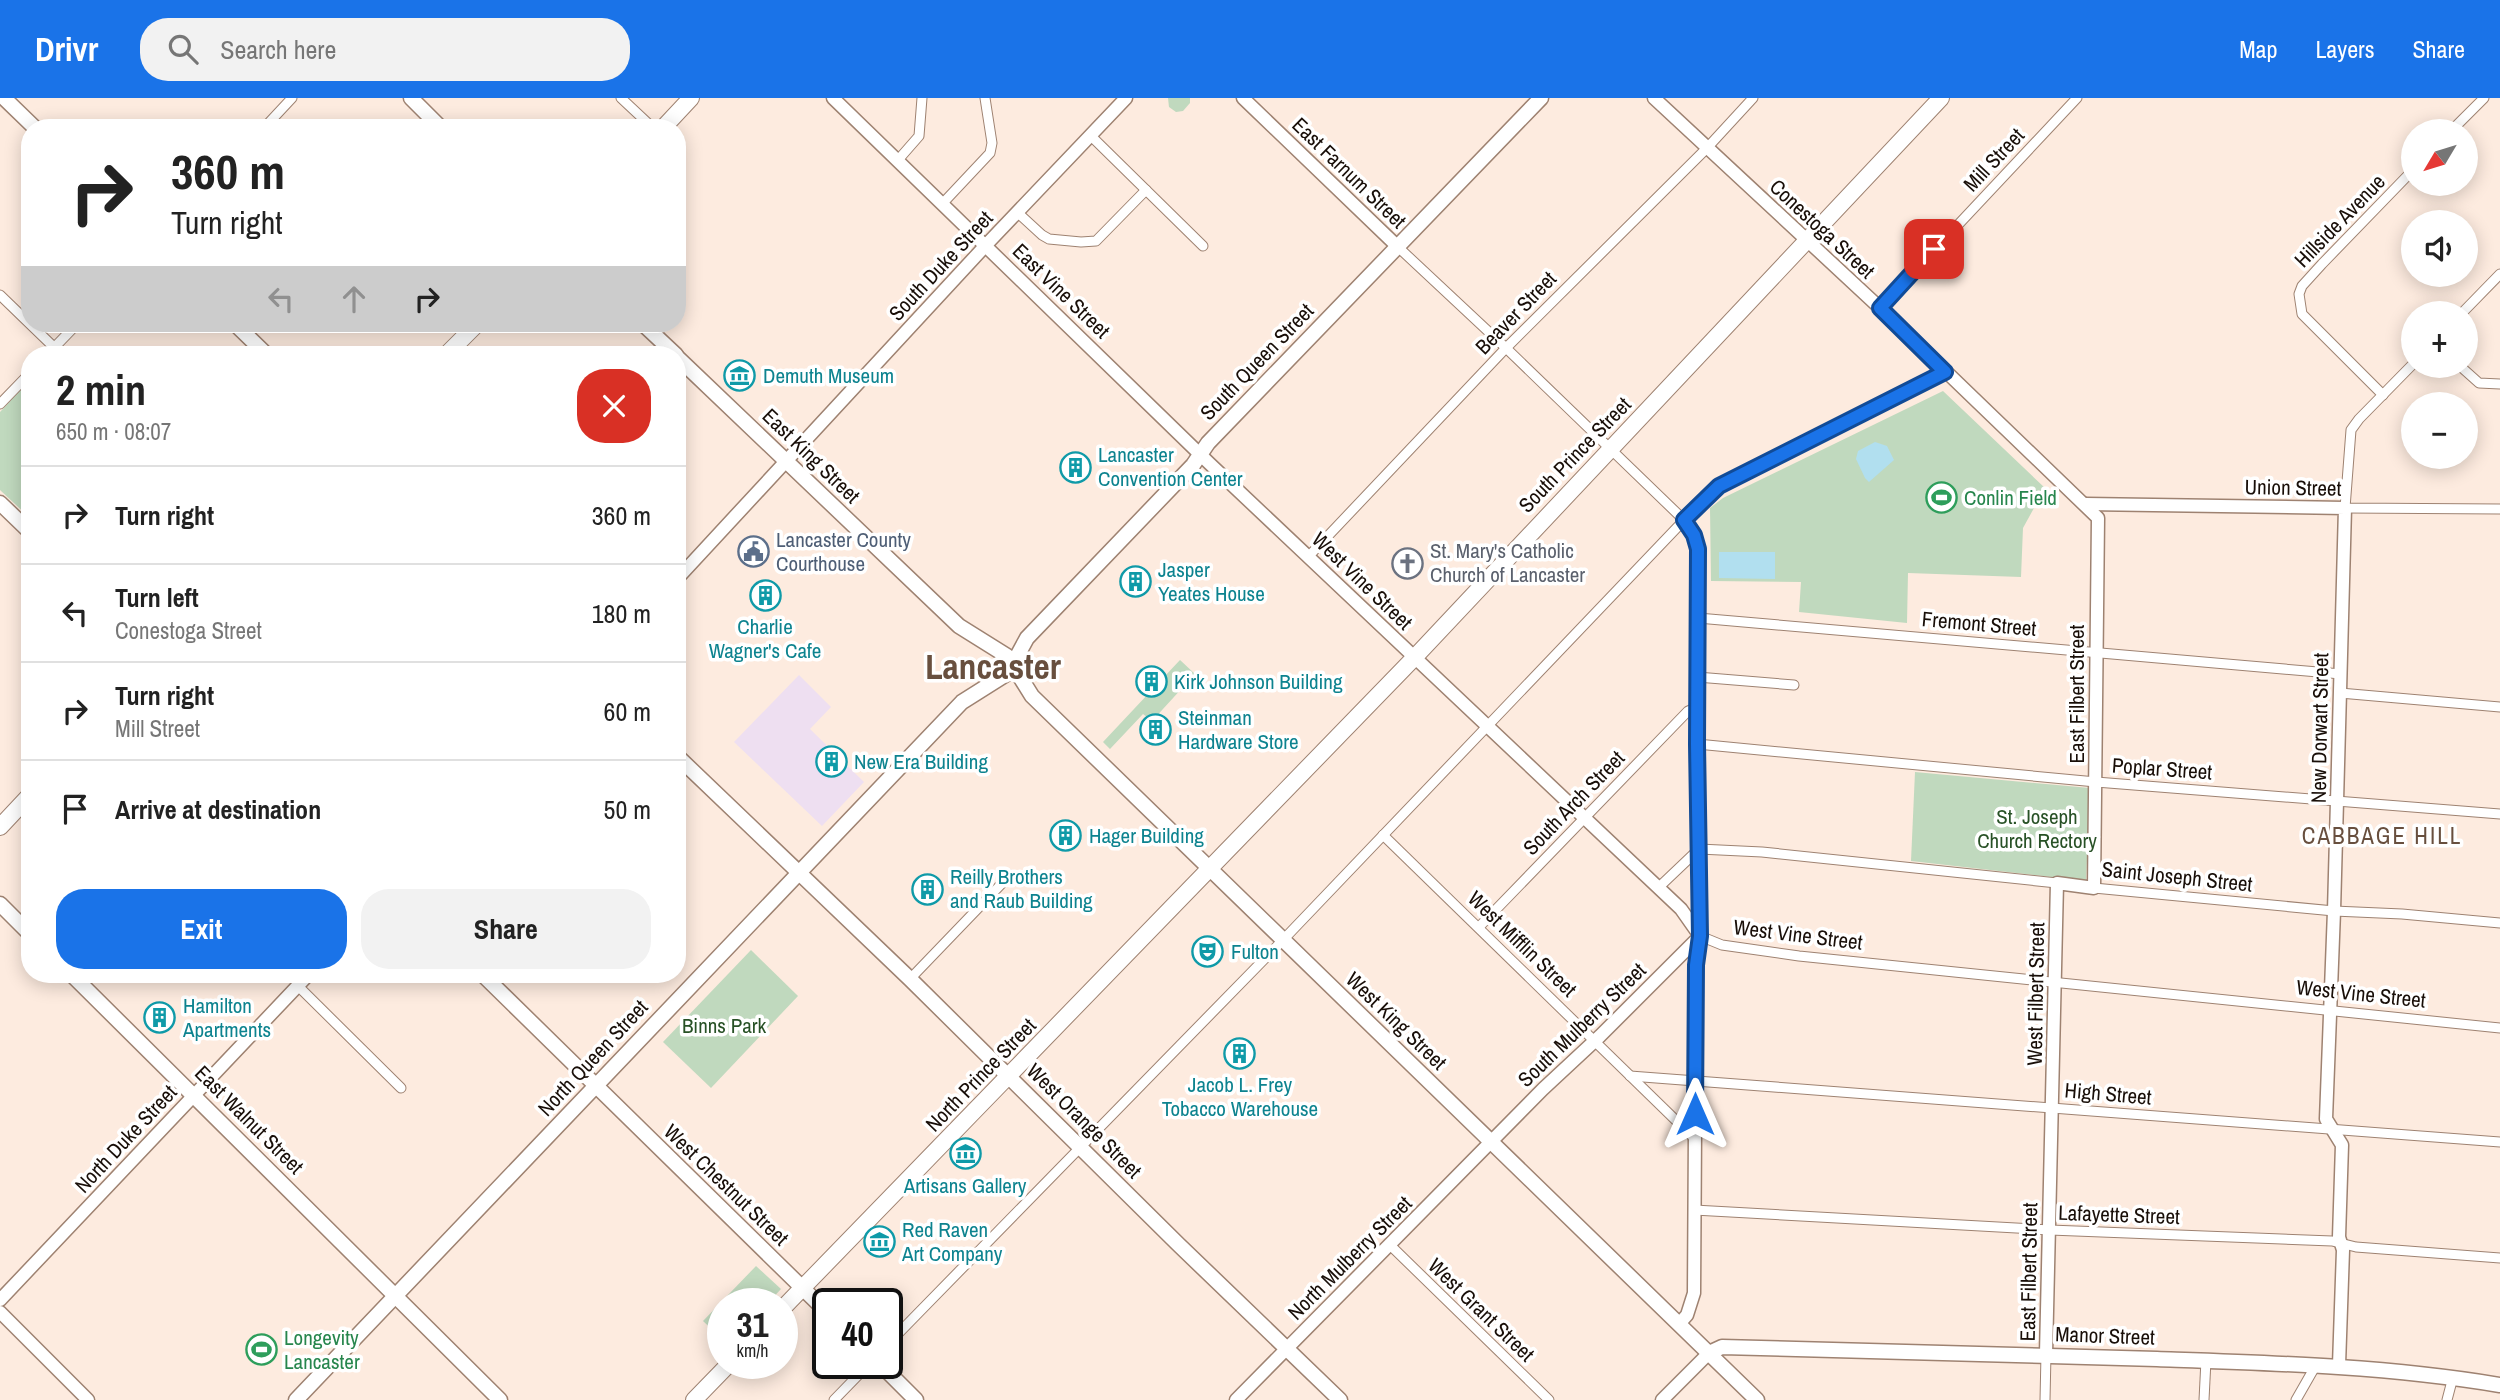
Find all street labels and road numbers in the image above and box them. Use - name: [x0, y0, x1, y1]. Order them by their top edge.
- street label: East Farnum Street: [1286, 111, 1413, 235]
- street label: Mill Street: [1957, 121, 2031, 198]
- street label: Hillside Avenue: [2288, 168, 2392, 274]
- street label: Conestoga Street: [1763, 172, 1881, 285]
- street label: South Duke Street: [882, 204, 999, 327]
- street label: East Vine Street: [1006, 237, 1117, 345]
- street label: Beaver Street: [1469, 265, 1563, 361]
- street label: South Queen Street: [1193, 297, 1320, 426]
- street label: South Prince Street: [1512, 390, 1637, 519]
- street label: East King Street: [756, 402, 867, 510]
- street label: Union Street: [2244, 472, 2342, 503]
- street label: West Vine Street: [1306, 525, 1419, 636]
- street label: Fremont Street: [1921, 604, 2038, 643]
- street label: East Filbert Street: [2062, 624, 2091, 763]
- street label: New Dorwart Street: [2304, 652, 2335, 803]
- street label: South Arch Street: [1516, 744, 1631, 861]
- street label: Poplar Street: [2111, 751, 2213, 786]
- street label: Saint Joseph Street: [2100, 854, 2254, 899]
- street label: West Mifflin Street: [1462, 884, 1583, 1003]
- street label: West Vine Street: [1732, 912, 1864, 957]
- street label: West Filbert Street: [2020, 922, 2051, 1066]
- street label: South Mulberry Street: [1511, 956, 1652, 1093]
- street label: West King Street: [1340, 965, 1453, 1076]
- street label: West Vine Street: [2295, 972, 2427, 1015]
- street label: North Queen Street: [531, 993, 654, 1122]
- street label: North Prince Street: [919, 1011, 1042, 1138]
- street label: West Orange Street: [1020, 1057, 1148, 1185]
- street label: East Walnut Street: [189, 1059, 310, 1181]
- street label: High Street: [2063, 1075, 2153, 1112]
- street label: North Duke Street: [68, 1078, 183, 1199]
- street label: West Chestnut Street: [658, 1117, 795, 1252]
- street label: North Mulberry Street: [1281, 1189, 1418, 1326]
- street label: Lafayette Street: [2058, 1198, 2180, 1231]
- street label: East Filbert Street: [2013, 1202, 2044, 1342]
- street label: West Grant Street: [1422, 1251, 1541, 1368]
- street label: Manor Street: [2055, 1319, 2155, 1352]

